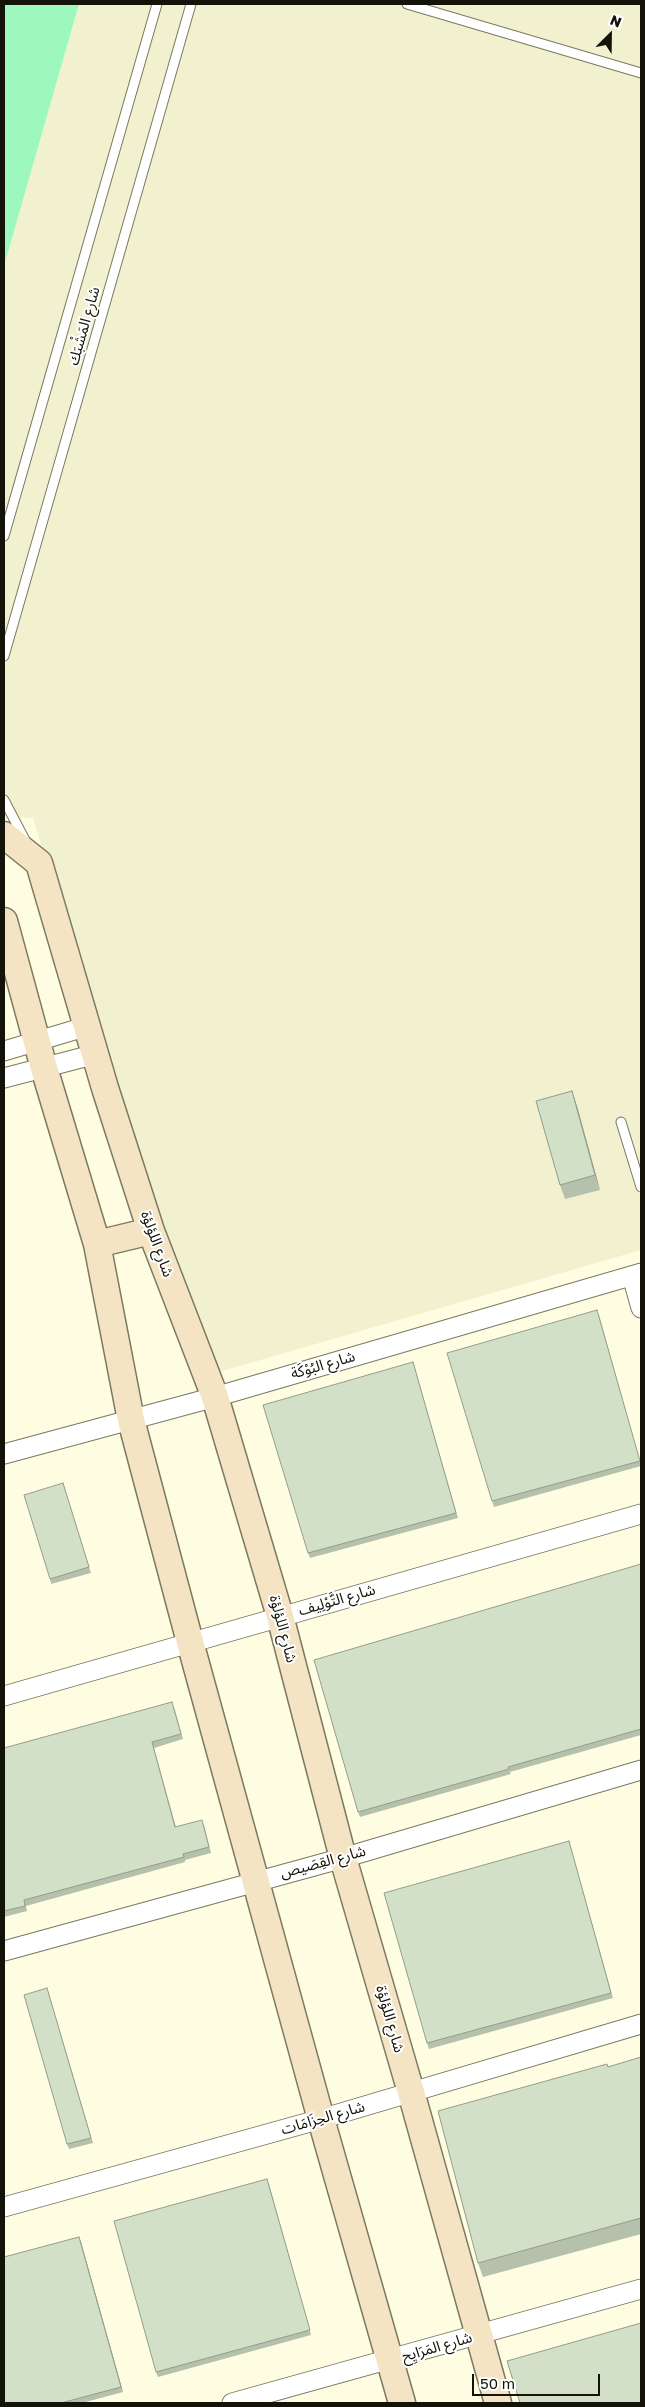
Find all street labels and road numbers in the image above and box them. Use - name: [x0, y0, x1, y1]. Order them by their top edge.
- street label: شارع المَشْبَك: [64, 285, 104, 367]
- street label: شارع اللؤلؤة: [137, 1208, 177, 1280]
- street label: شارع البُوْكَة: [289, 1347, 357, 1383]
- street label: شارع التَّوْلِيف: [297, 1580, 377, 1620]
- street label: شارع اللؤلؤة: [265, 1593, 301, 1665]
- street label: شارع القِصَيص: [278, 1842, 368, 1882]
- street label: شارع اللؤلؤة: [372, 1983, 408, 2055]
- street label: شارع الحِزَامَات: [279, 2097, 367, 2139]
- street label: شارع المَرَايِح: [400, 2328, 474, 2366]

